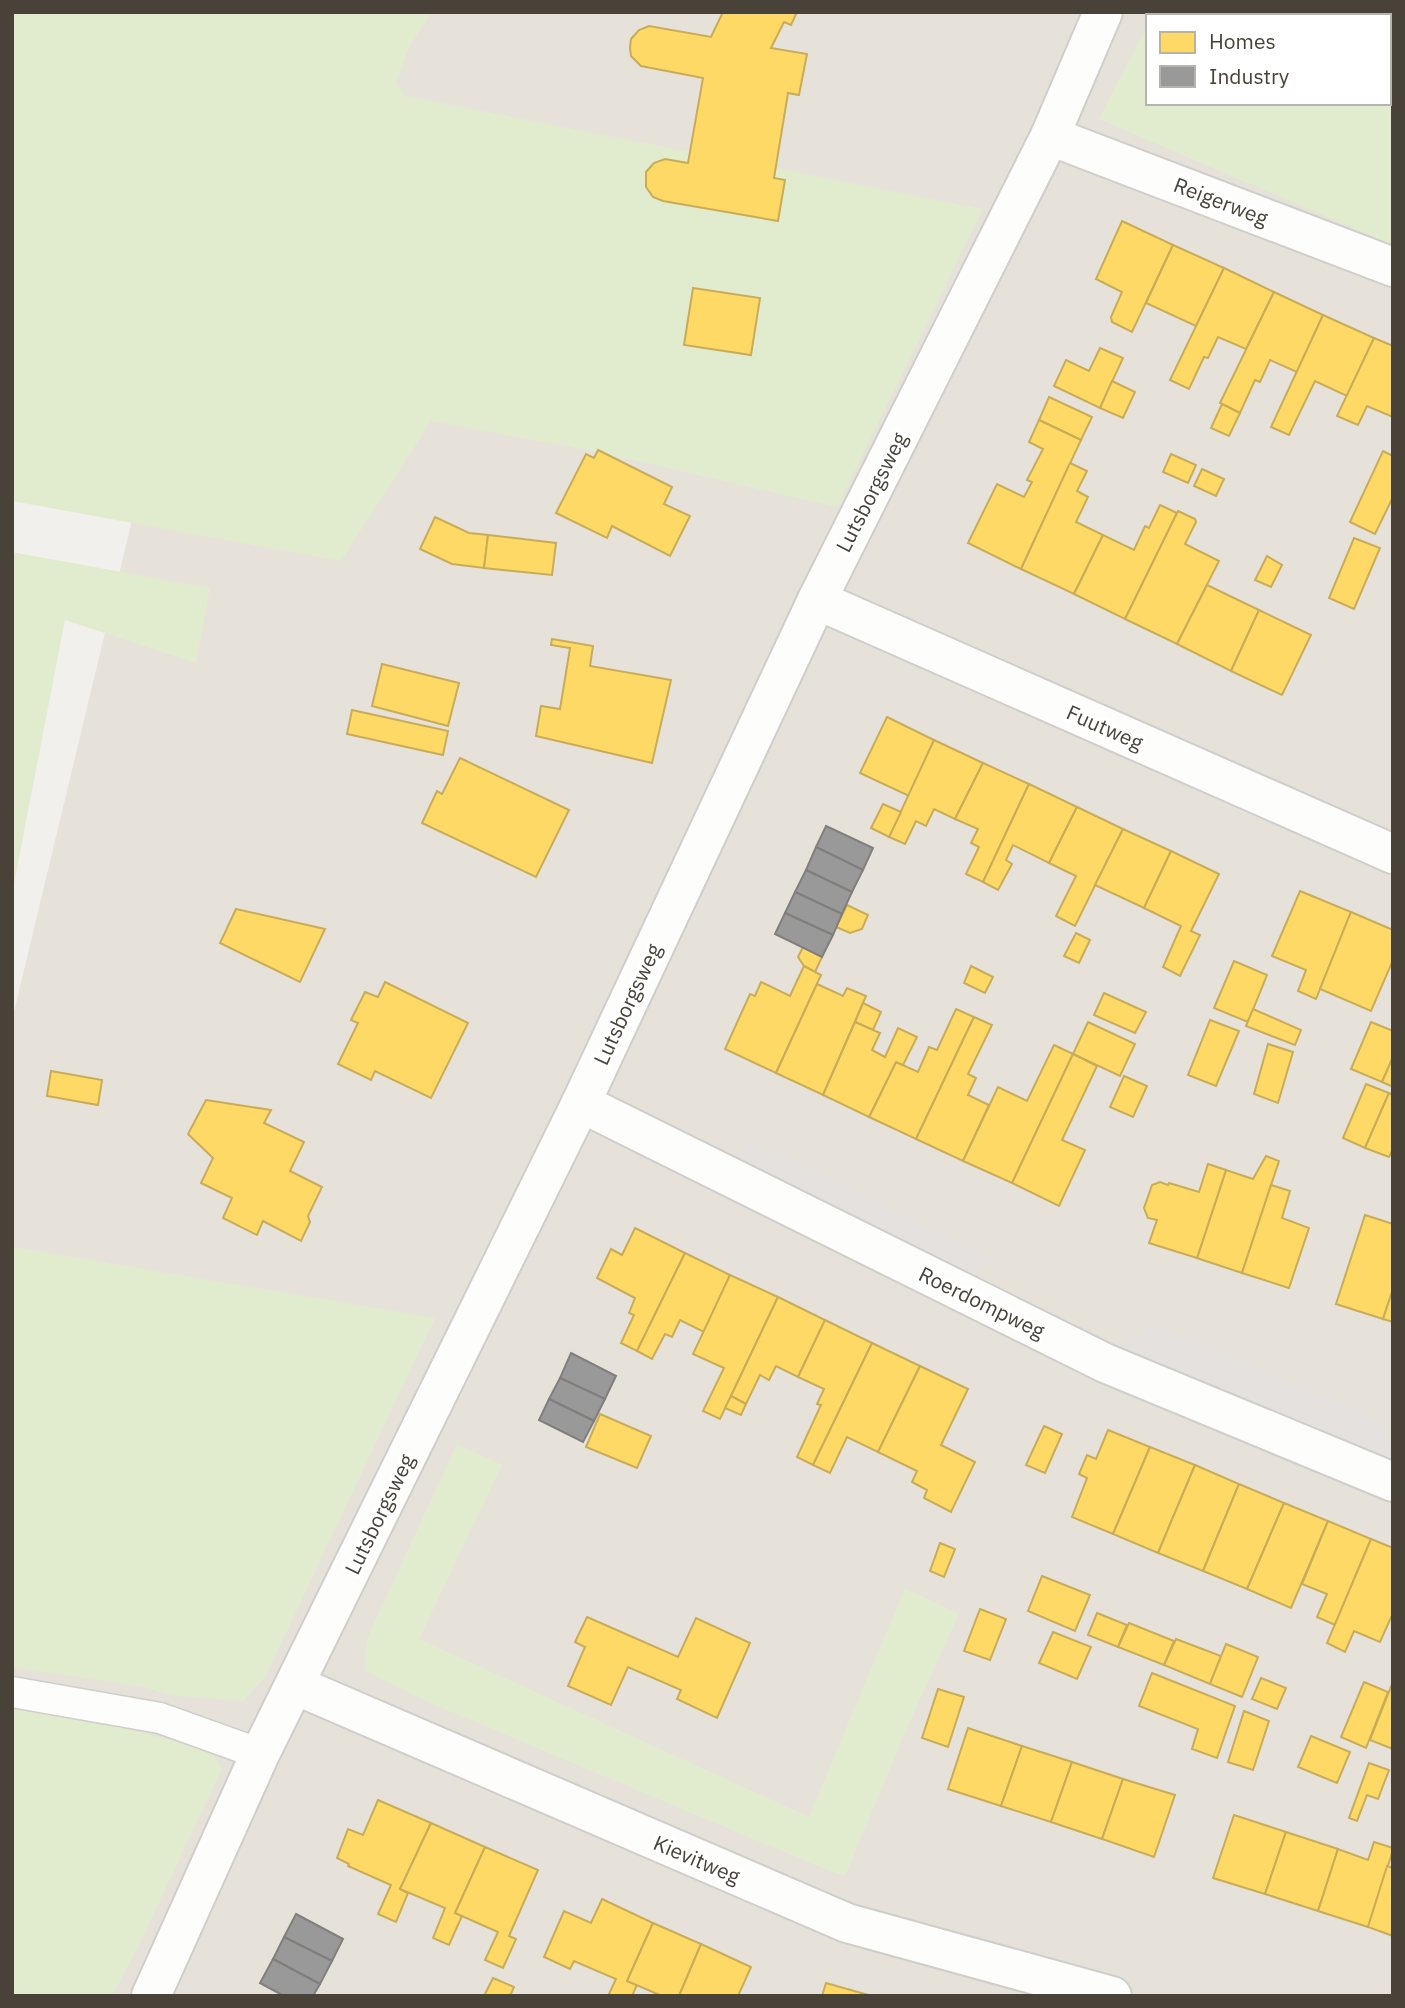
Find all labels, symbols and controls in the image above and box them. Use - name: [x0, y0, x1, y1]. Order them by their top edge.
- legend: [1146, 14, 1391, 105]
- text: Homes: [1209, 27, 1276, 55]
- text: Industry: [1209, 62, 1290, 90]
- street label: Reigerweg: [1170, 170, 1272, 232]
- street label: Lutsborgsweg: [829, 427, 913, 557]
- street label: Fuutweg: [1062, 698, 1148, 756]
- street label: Lutsborgsweg: [587, 939, 667, 1069]
- street label: Roerdompweg: [914, 1259, 1050, 1345]
- street label: Lutsborgsweg: [338, 1449, 420, 1579]
- street label: Kievitweg: [649, 1828, 745, 1890]

